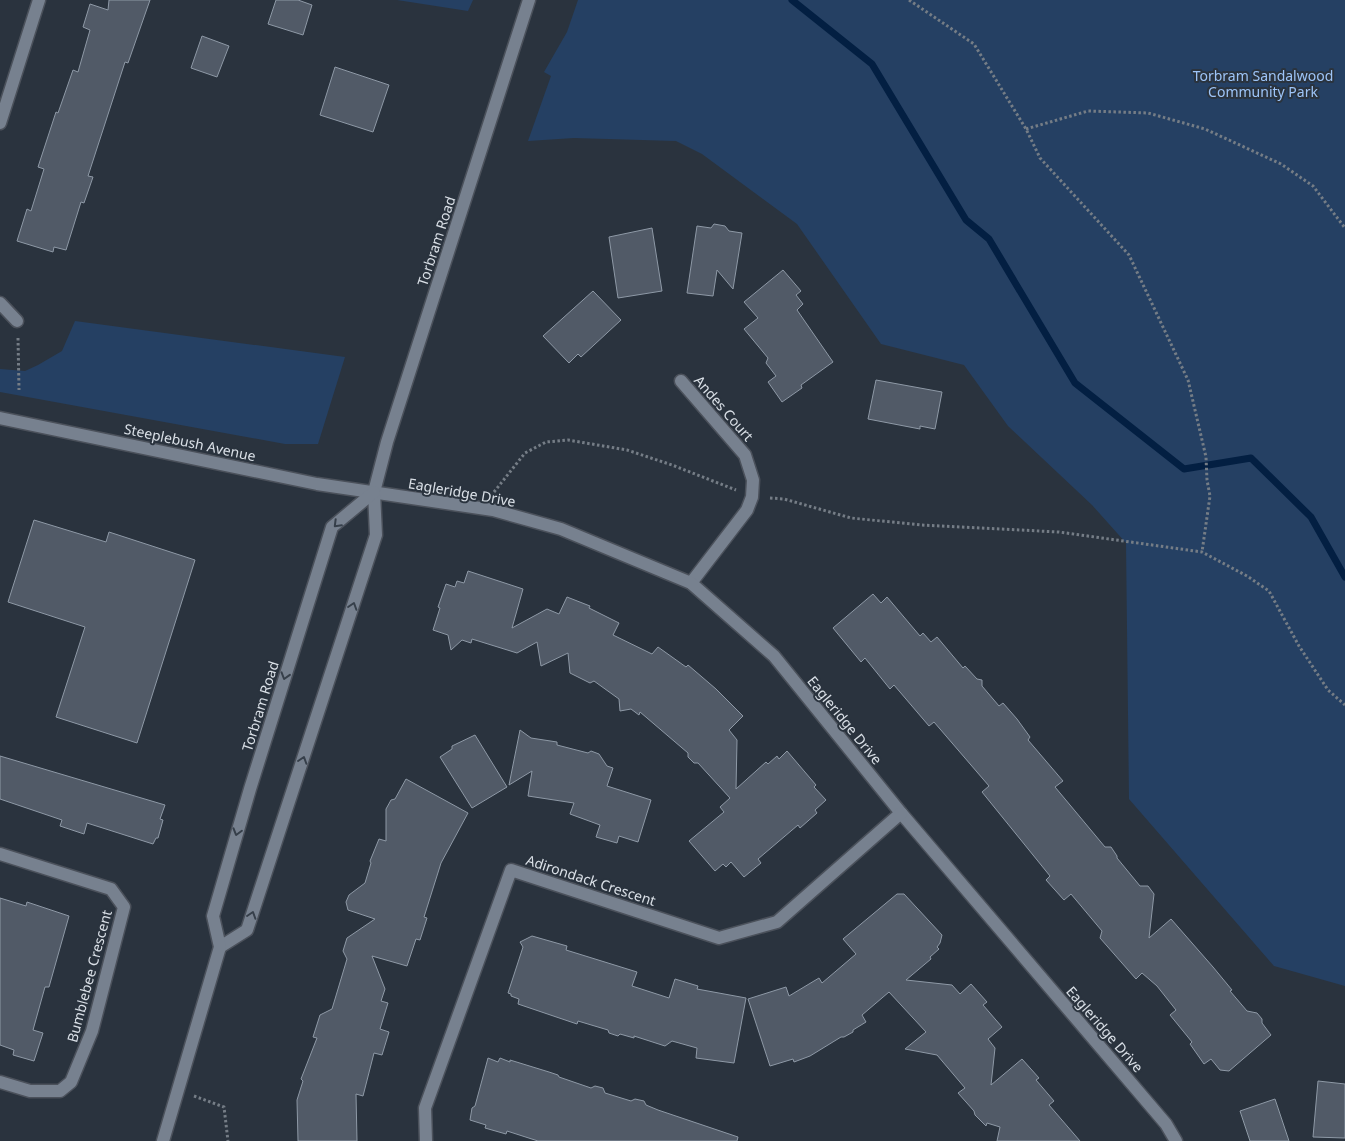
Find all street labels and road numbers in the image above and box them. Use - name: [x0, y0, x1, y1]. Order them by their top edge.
- street label: Torbram Road: [413, 194, 459, 288]
- street label: Andes Court: [690, 371, 758, 445]
- street label: Steeplebush Avenue: [122, 419, 258, 465]
- street label: Eagleridge Drive: [407, 473, 517, 511]
- street label: Torbram Road: [237, 659, 283, 753]
- street label: Eagleridge Drive: [803, 672, 887, 768]
- street label: Adirondack Crescent: [524, 850, 658, 910]
- street label: Bumblebee Crescent: [62, 908, 116, 1044]
- street label: Eagleridge Drive: [1062, 982, 1148, 1076]

